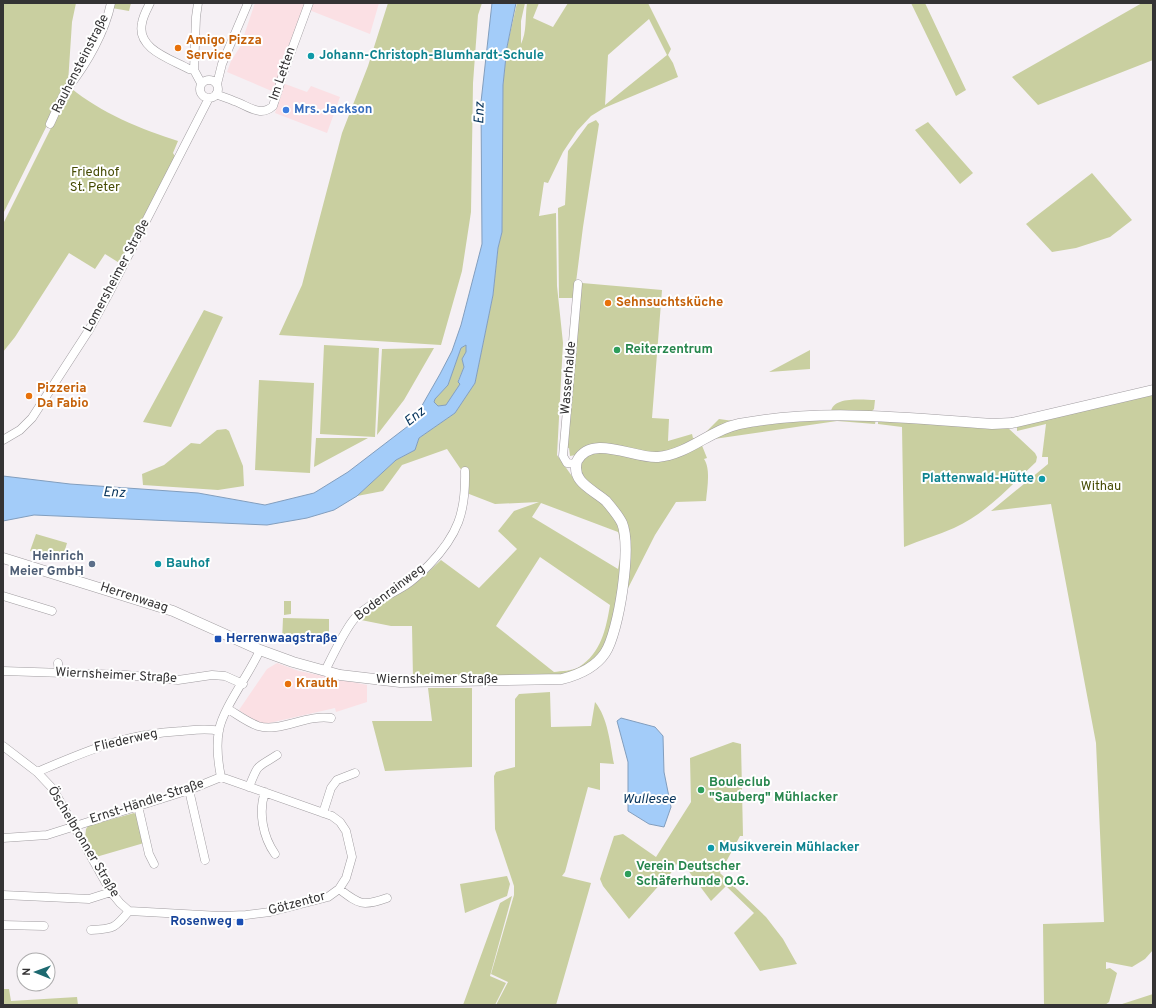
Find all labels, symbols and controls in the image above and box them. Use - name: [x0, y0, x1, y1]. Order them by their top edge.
- street label: Rauhensteinstraße: [49, 12, 113, 116]
- place label: Amigo Pizza Service: [186, 33, 262, 64]
- marker: Amigo Pizza Service: [173, 43, 183, 53]
- street label: Im Letten: [266, 45, 300, 103]
- place label: Johann-Christoph-Blumhardt-Schule: [319, 48, 544, 64]
- marker: Johann-Christoph-Blumhardt-Schule: [306, 51, 316, 61]
- water label: Enz: [471, 101, 489, 124]
- place label: Mrs. Jackson: [294, 102, 372, 118]
- marker: Mrs. Jackson: [281, 105, 291, 115]
- park label: Friedhof St. Peter: [70, 165, 120, 196]
- street label: Lomersheimer Straße: [80, 217, 154, 335]
- place label: Sehnsuchtsküche: [616, 295, 723, 311]
- marker: Sehnsuchtsküche: [603, 298, 613, 308]
- street label: Wasserhalde: [558, 341, 580, 415]
- place label: Reiterzentrum: [625, 342, 713, 358]
- marker: Reiterzentrum: [612, 345, 622, 355]
- place label: Pizzeria Da Fabio: [37, 381, 89, 412]
- marker: Pizzeria Da Fabio: [24, 391, 34, 401]
- water label: Enz: [401, 403, 430, 431]
- place label: Plattenwald-Hütte: [922, 471, 1034, 487]
- marker: Plattenwald-Hütte: [1037, 474, 1047, 484]
- park label: Withau: [1081, 479, 1121, 495]
- water label: Enz: [102, 484, 127, 502]
- place label: Heinrich Meier GmbH: [9, 549, 84, 580]
- place label: Bauhof: [166, 556, 210, 572]
- marker: Heinrich Meier GmbH: [87, 559, 97, 569]
- marker: Bauhof: [153, 559, 163, 569]
- street label: Bodenrainweg: [352, 561, 428, 625]
- street label: Herrenwaag: [98, 579, 170, 617]
- place label: Herrenwaagstraße: [226, 631, 338, 647]
- marker: Herrenwaagstraße: [213, 634, 223, 644]
- street label: Wiernsheimer Straße: [55, 665, 177, 687]
- street label: Wiernsheimer Straße: [376, 672, 498, 688]
- place label: Krauth: [296, 676, 338, 692]
- marker: Krauth: [283, 679, 293, 689]
- street label: Fliederweg: [93, 726, 159, 756]
- place label: Bouleclub "Sauberg" Mühlacker: [709, 775, 838, 806]
- street label: Ernst-Händle-Straße: [88, 776, 206, 828]
- street label: Öschelbronner Straße: [43, 783, 124, 900]
- marker: Bouleclub "Sauberg" Mühlacker: [696, 785, 706, 795]
- water label: Wullesee: [622, 791, 677, 808]
- place label: Musikverein Mühlacker: [719, 840, 860, 856]
- marker: Musikverein Mühlacker: [706, 843, 716, 853]
- place label: Verein Deutscher Schäferhunde O.G.: [636, 859, 749, 890]
- marker: Verein Deutscher Schäferhunde O.G.: [623, 869, 633, 879]
- street label: Götzentor: [267, 889, 327, 919]
- place label: Rosenweg: [170, 914, 232, 930]
- marker: Rosenweg: [235, 917, 245, 927]
- north arrow: [16, 952, 56, 992]
- text: N: [20, 968, 34, 976]

